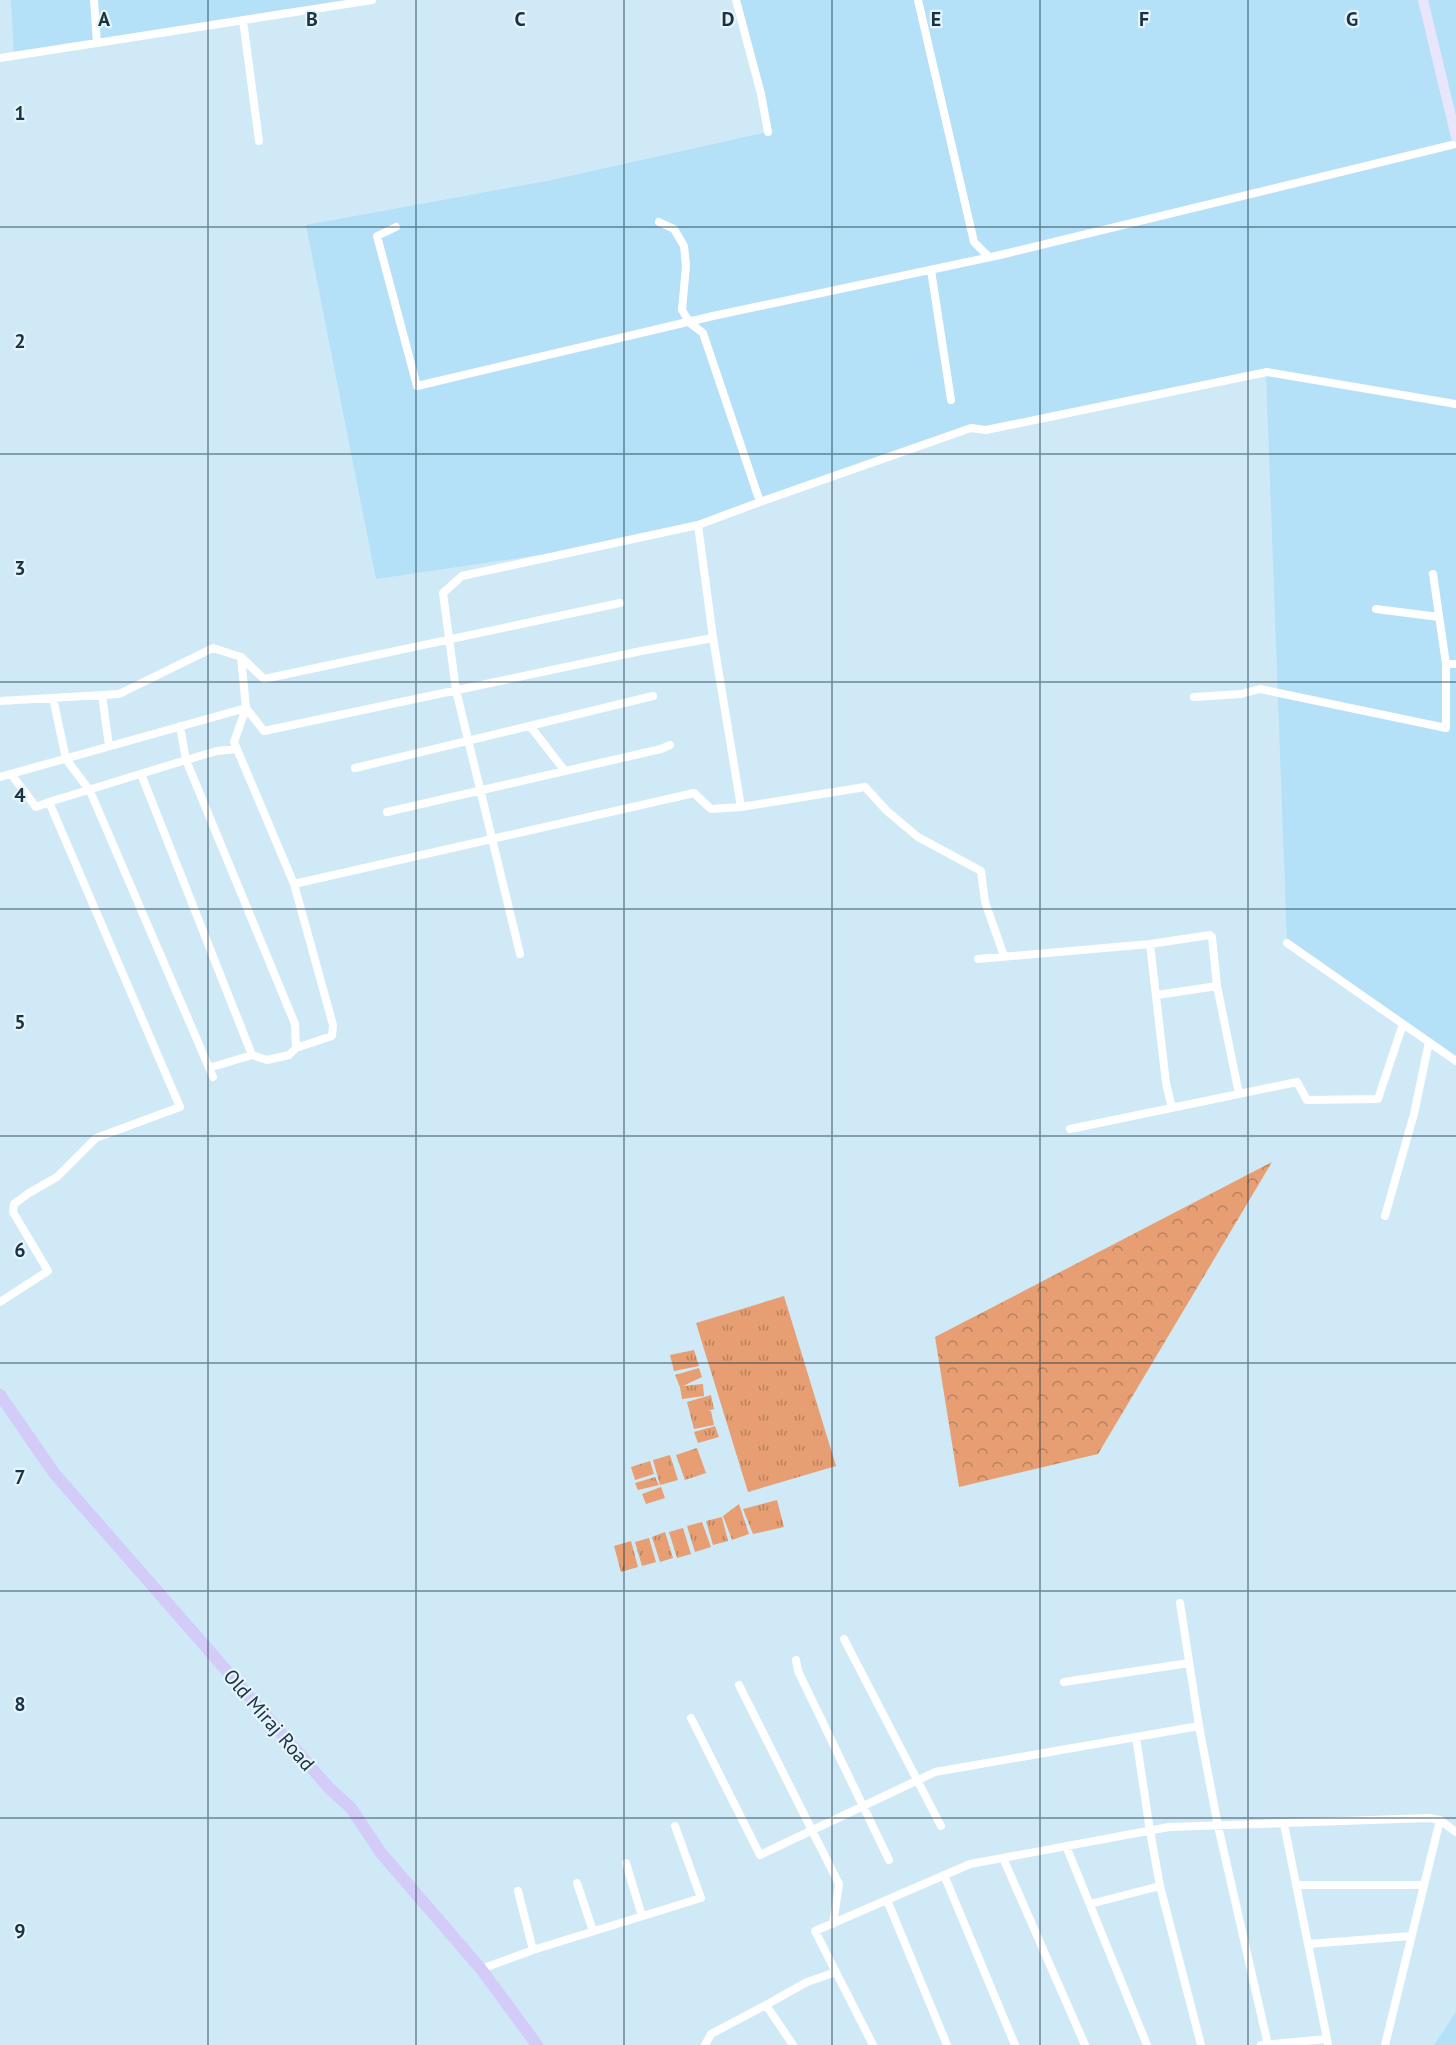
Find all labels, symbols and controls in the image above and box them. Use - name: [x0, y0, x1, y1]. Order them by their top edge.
- text: A: [98, 6, 111, 32]
- text: B: [306, 6, 318, 32]
- text: C: [514, 6, 526, 32]
- text: D: [722, 6, 735, 32]
- text: E: [931, 6, 941, 32]
- text: F: [1139, 6, 1149, 32]
- text: G: [1346, 6, 1358, 32]
- text: 1: [14, 100, 26, 126]
- text: 2: [14, 328, 26, 354]
- text: 3: [14, 555, 26, 581]
- text: 4: [14, 782, 26, 808]
- text: 5: [14, 1009, 26, 1035]
- text: 6: [14, 1237, 26, 1263]
- text: 7: [14, 1464, 26, 1490]
- street label: Old Miraj Road: [218, 1664, 320, 1776]
- text: 8: [14, 1691, 26, 1717]
- text: 9: [14, 1918, 26, 1944]

